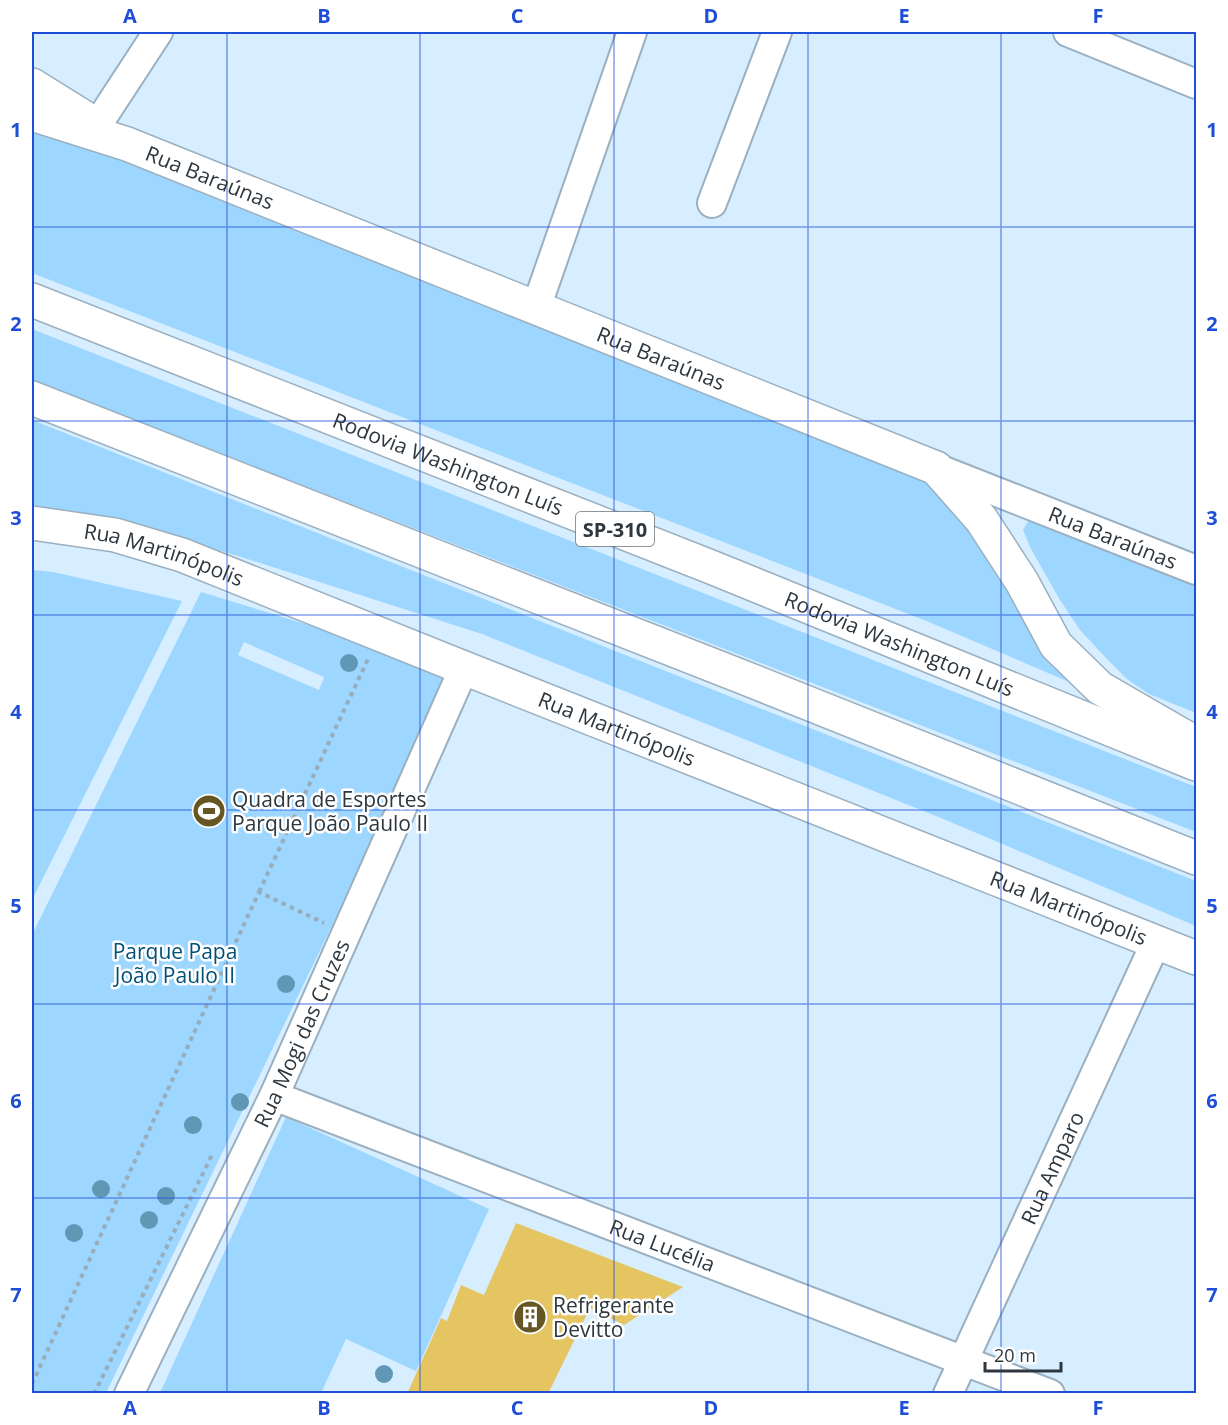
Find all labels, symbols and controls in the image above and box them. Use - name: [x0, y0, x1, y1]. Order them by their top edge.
- text: A: [123, 2, 137, 29]
- text: B: [317, 2, 331, 29]
- text: C: [511, 2, 524, 29]
- text: D: [704, 2, 718, 29]
- text: E: [898, 2, 910, 29]
- text: F: [1093, 2, 1103, 29]
- text: 1: [10, 116, 22, 143]
- text: 1: [1206, 116, 1218, 143]
- street label: Rua Baraúnas: [142, 139, 278, 216]
- text: 2: [10, 310, 22, 337]
- text: 2: [1206, 310, 1218, 337]
- street label: Rua Baraúnas: [593, 320, 729, 396]
- street label: Rodovia Washington Luís: [329, 406, 567, 521]
- street label: Rua Baraúnas: [1044, 500, 1181, 575]
- text: 3: [10, 504, 22, 531]
- text: 3: [1206, 504, 1218, 531]
- road number: SP-310: [576, 512, 654, 546]
- street label: Rua Martinópolis: [82, 517, 248, 592]
- street label: Rodovia Washington Luís: [781, 584, 1018, 703]
- street label: Rua Martinópolis: [534, 685, 699, 772]
- text: 4: [10, 698, 22, 725]
- text: 4: [1206, 698, 1218, 725]
- place label: Quadra de Esportes Parque João Paulo II: [232, 785, 428, 837]
- sports icon: Quadra de Esportes Parque João Paulo II: [191, 793, 227, 829]
- street label: Rua Martinópolis: [986, 864, 1151, 951]
- text: 5: [10, 892, 22, 919]
- text: 5: [1206, 892, 1218, 919]
- street label: Rua Mogi das Cruzes: [247, 935, 356, 1132]
- park label: Parque Papa João Paulo II: [113, 937, 237, 989]
- text: 6: [10, 1087, 22, 1114]
- text: 6: [1206, 1087, 1218, 1114]
- street label: Rua Amparo: [1014, 1107, 1090, 1229]
- street label: Rua Lucélia: [606, 1212, 719, 1278]
- text: 7: [10, 1281, 22, 1308]
- text: 7: [1206, 1281, 1218, 1308]
- place label: Refrigerante Devitto: [553, 1291, 674, 1343]
- building icon: Refrigerante Devitto: [512, 1299, 548, 1335]
- scale bar: [985, 1335, 1062, 1373]
- text: 20 m: [994, 1343, 1036, 1367]
- text: A: [123, 1394, 137, 1421]
- text: B: [317, 1394, 331, 1421]
- text: C: [511, 1394, 524, 1421]
- text: D: [704, 1394, 718, 1421]
- text: E: [898, 1394, 910, 1421]
- text: F: [1093, 1394, 1103, 1421]

